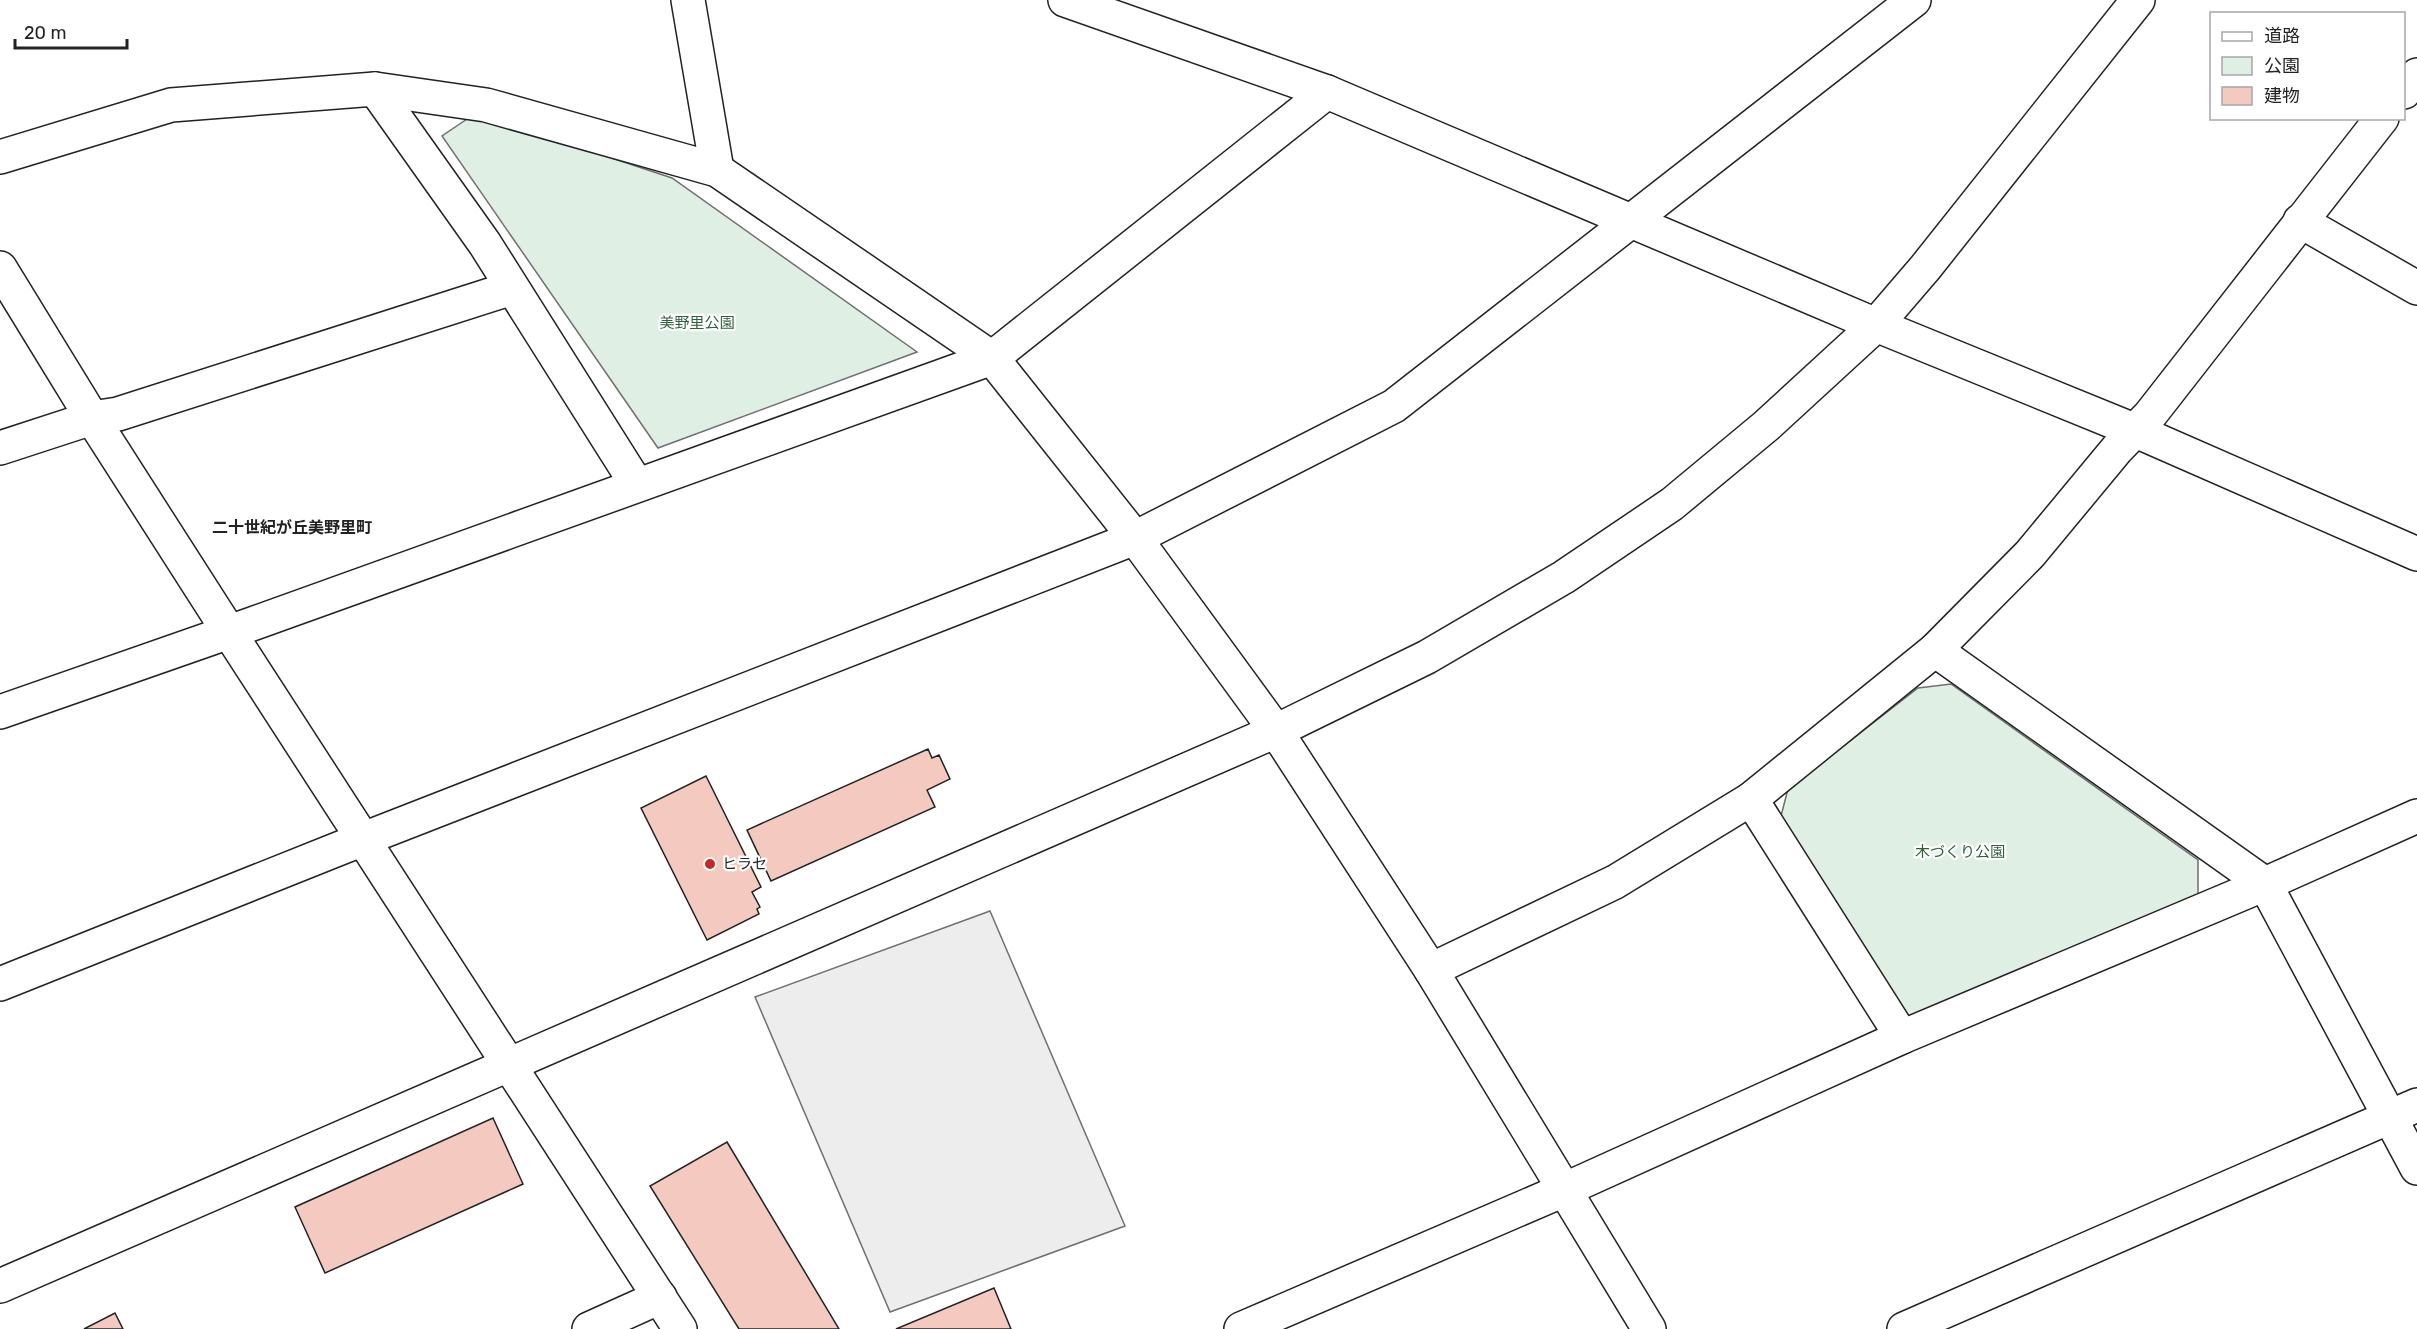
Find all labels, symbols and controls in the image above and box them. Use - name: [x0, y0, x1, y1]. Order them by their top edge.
- scale bar: [15, 12, 128, 50]
- legend: [2210, 12, 2405, 120]
- text: 20 m: [24, 22, 66, 44]
- text: 道路: [2264, 25, 2300, 47]
- text: 公園: [2264, 55, 2300, 77]
- text: 建物: [2264, 85, 2300, 107]
- park label: 美野里公園: [659, 314, 735, 332]
- district label: 二十世紀が丘美野里町: [212, 518, 372, 537]
- park label: 木づくり公園: [1915, 843, 2005, 861]
- place label: ヒラセ: [722, 855, 767, 873]
- marker: ヒラセ: [703, 857, 717, 871]

